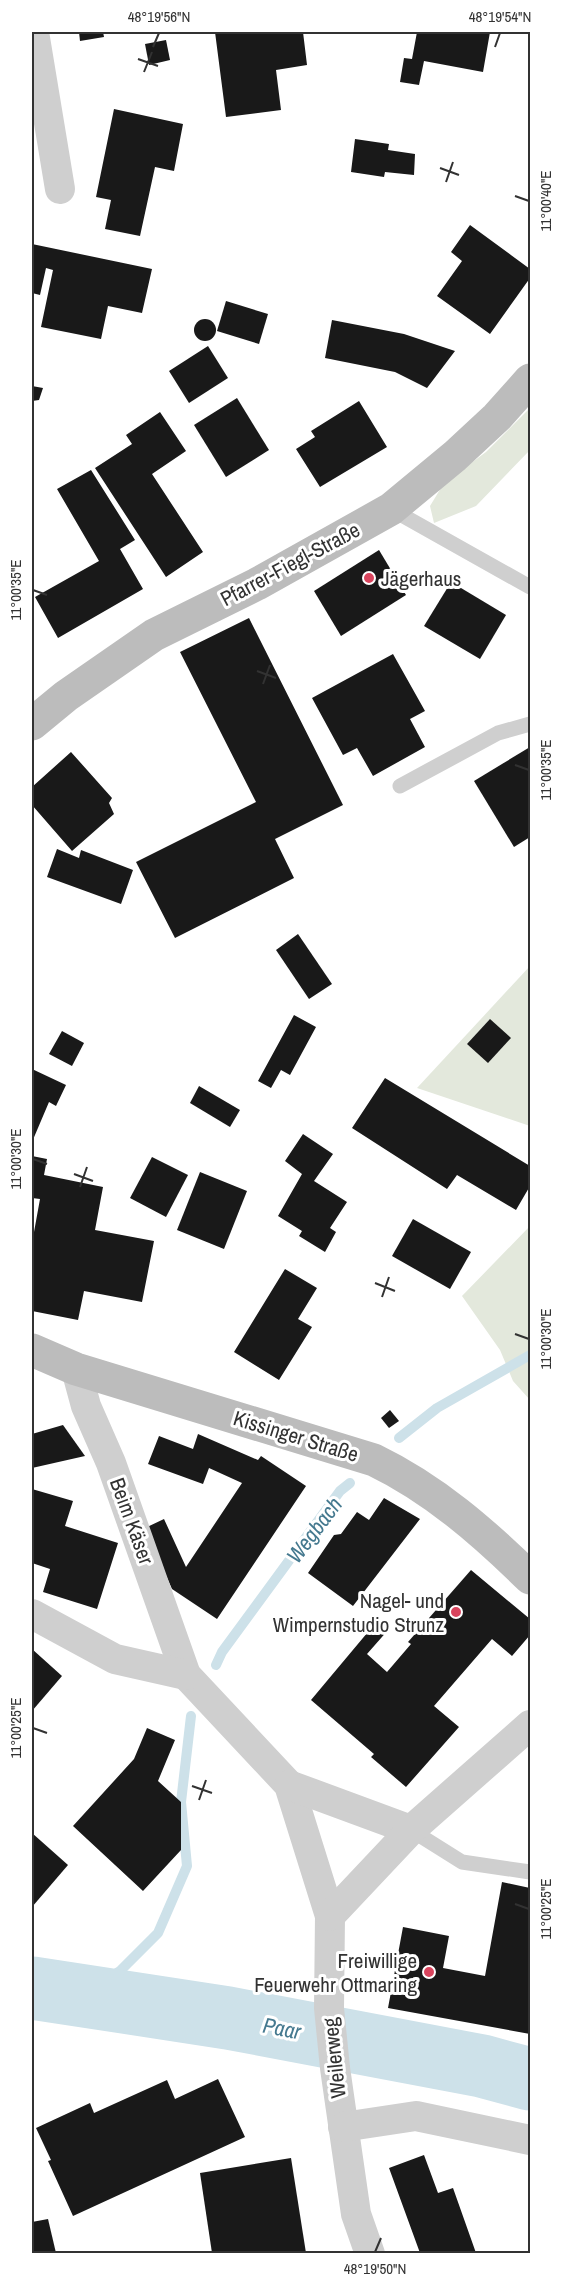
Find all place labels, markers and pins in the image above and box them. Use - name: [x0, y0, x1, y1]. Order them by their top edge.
- place label: Jägerhaus: [381, 564, 461, 593]
- marker: Jägerhaus: [362, 571, 376, 585]
- place label: Nagel- und Wimpernstudio Strunz: [273, 1586, 444, 1639]
- marker: Nagel- und Wimpernstudio Strunz: [449, 1605, 463, 1619]
- place label: Freiwillige Feuerwehr Ottmaring: [254, 1946, 417, 1999]
- marker: Freiwillige Feuerwehr Ottmaring: [422, 1965, 436, 1979]

